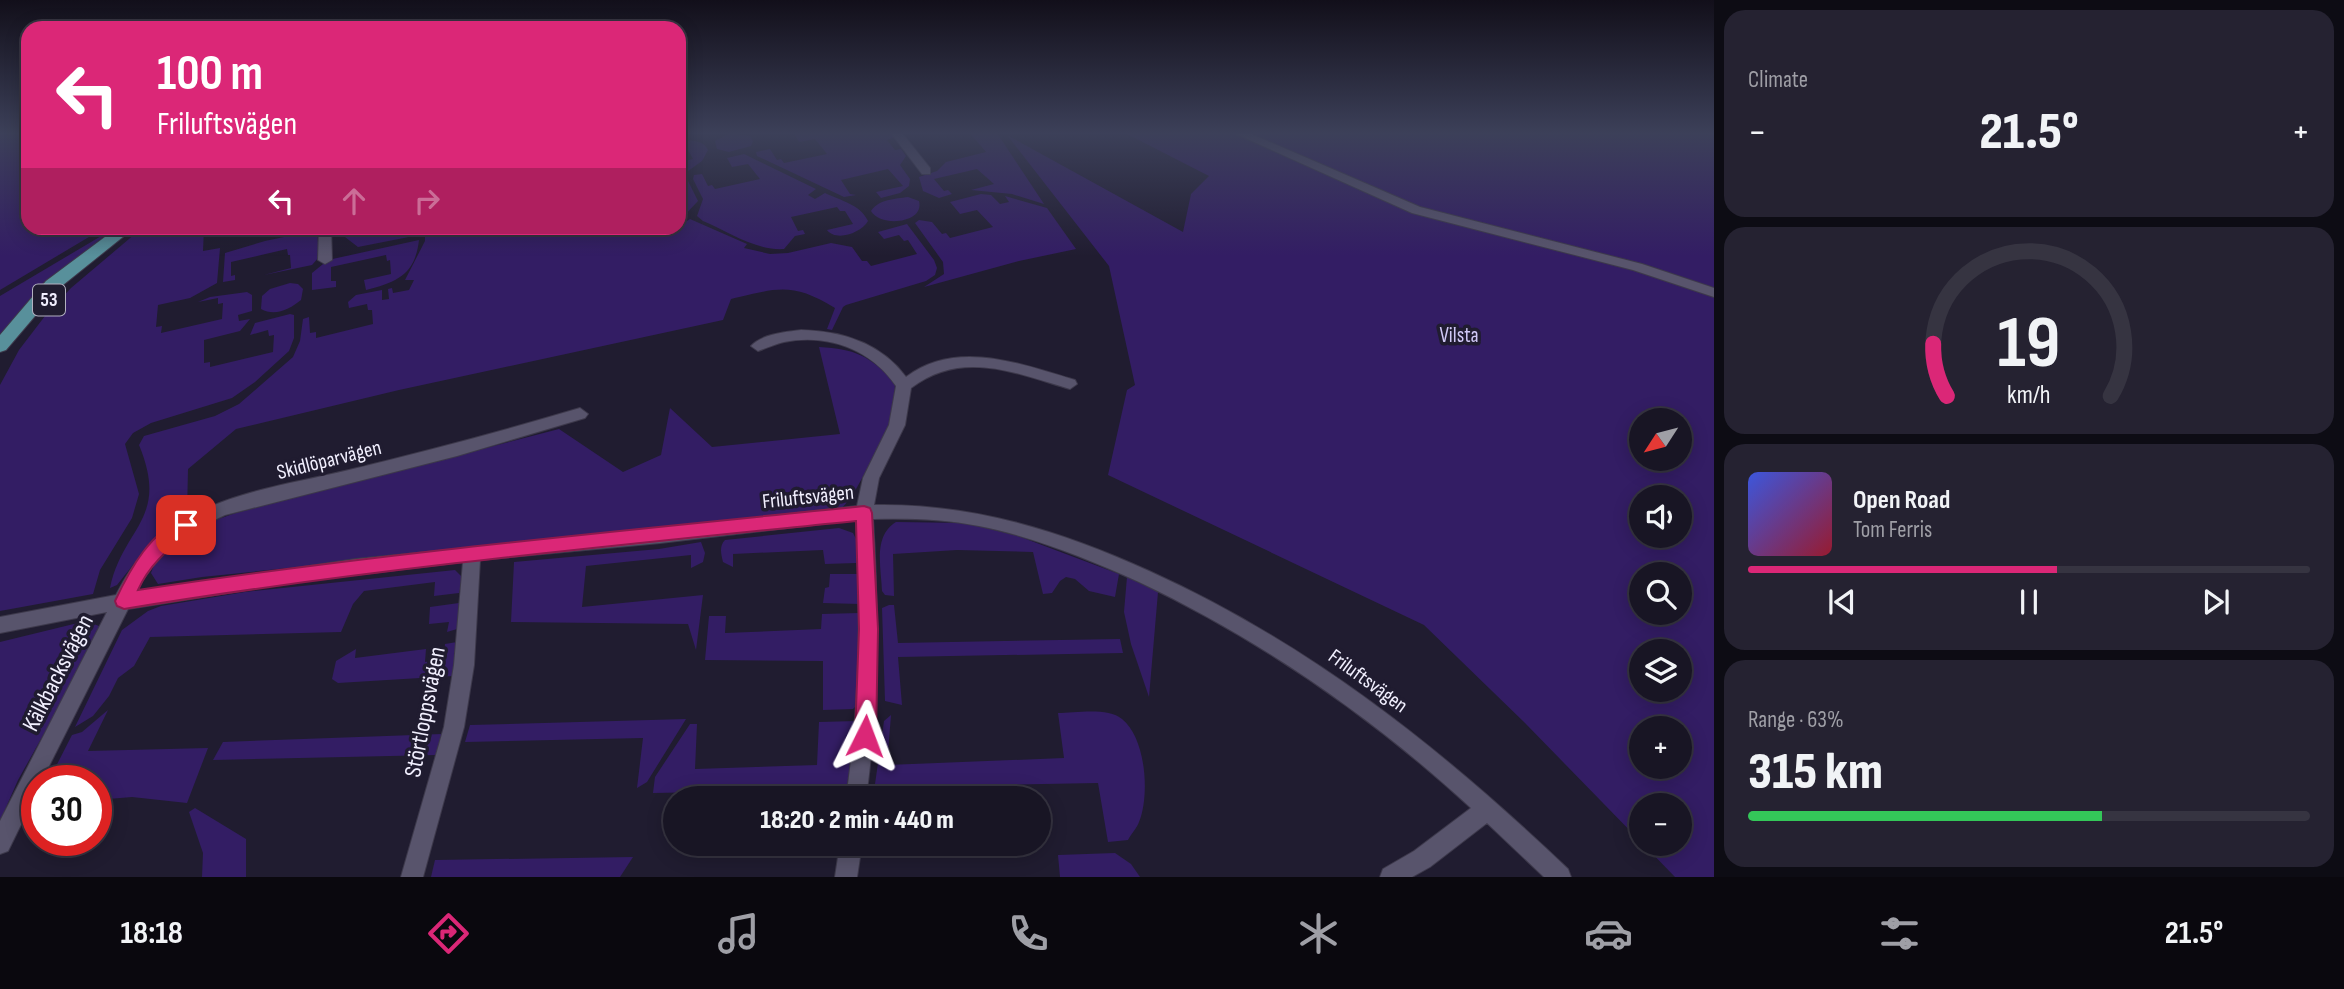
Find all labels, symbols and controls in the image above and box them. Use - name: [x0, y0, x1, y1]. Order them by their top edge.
- text: 100 m: [157, 45, 263, 104]
- icon: left: [42, 49, 133, 140]
- text: Climate: [1748, 66, 1808, 94]
- text: 21.5°: [1979, 101, 2079, 164]
- text: Friluftsvägen: [157, 105, 297, 144]
- text: −: [1748, 110, 1767, 155]
- text: +: [2291, 110, 2310, 155]
- icon: left: [262, 182, 300, 220]
- icon: ahead: [335, 182, 373, 220]
- icon: right: [408, 182, 446, 220]
- road number: 53: [33, 284, 65, 316]
- text: 19: [1997, 301, 2061, 389]
- park label: Vilsta: [1439, 323, 1479, 348]
- text: km/h: [2007, 380, 2051, 411]
- north arrow: [1629, 408, 1692, 471]
- map controls: [1629, 408, 1692, 856]
- street label: Skidlöparvägen: [274, 435, 384, 485]
- street label: Friluftsvägen: [761, 480, 855, 514]
- button: sound: [1629, 485, 1692, 548]
- text: Open Road: [1853, 485, 1950, 516]
- pin: [156, 495, 216, 555]
- icon: arrive: [167, 506, 205, 544]
- text: Tom Ferris: [1853, 516, 1932, 544]
- button: search: [1629, 562, 1692, 625]
- icon: previous: [1823, 583, 1861, 621]
- icon: pause: [2010, 583, 2048, 621]
- icon: next: [2197, 583, 2235, 621]
- street label: Kälkbacksvägen: [16, 610, 100, 736]
- button: layers: [1629, 639, 1692, 702]
- street label: Störtloppsvägen: [398, 644, 452, 780]
- street label: Friluftsvägen: [1323, 644, 1413, 718]
- position arrow: [828, 699, 902, 773]
- text: Range · 63%: [1748, 706, 1844, 734]
- button: +: [1629, 716, 1692, 779]
- text: 315 km: [1748, 741, 1883, 804]
- speed limit sign: 30: [21, 765, 112, 856]
- button: −: [1629, 793, 1692, 856]
- text: 18:20 · 2 min · 440 m: [760, 805, 954, 836]
- icon: directions: [424, 909, 473, 958]
- icon: music: [714, 909, 763, 958]
- icon: phone: [1004, 909, 1053, 958]
- icon: climate: [1294, 909, 1343, 958]
- icon: car: [1584, 909, 1633, 958]
- icon: filters: [1875, 909, 1924, 958]
- text: 18:18: [121, 914, 183, 953]
- text: 21.5°: [2165, 914, 2223, 953]

